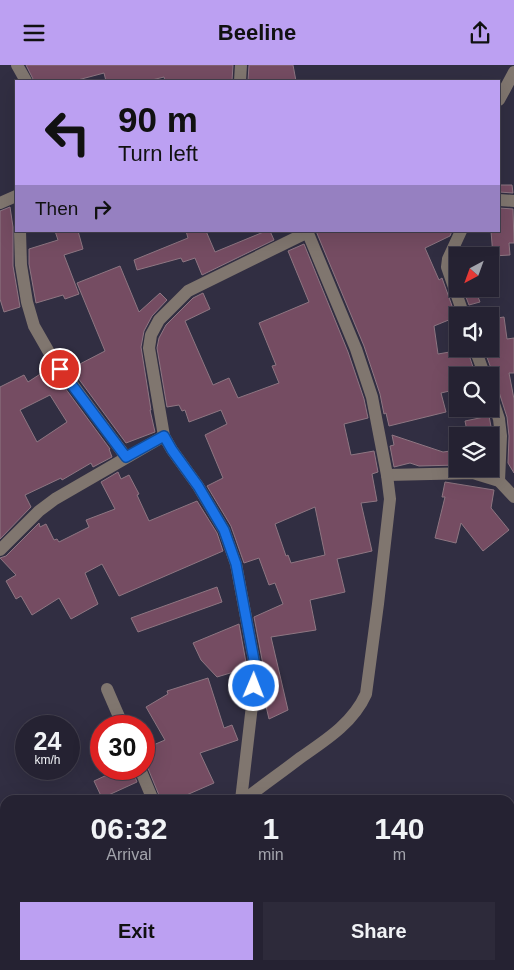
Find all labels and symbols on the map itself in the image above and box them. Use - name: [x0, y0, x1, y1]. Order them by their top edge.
- north arrow: [449, 247, 499, 297]
- pin: [39, 348, 81, 390]
- position arrow: [227, 659, 279, 711]
- speed limit sign: 30: [90, 715, 155, 780]

